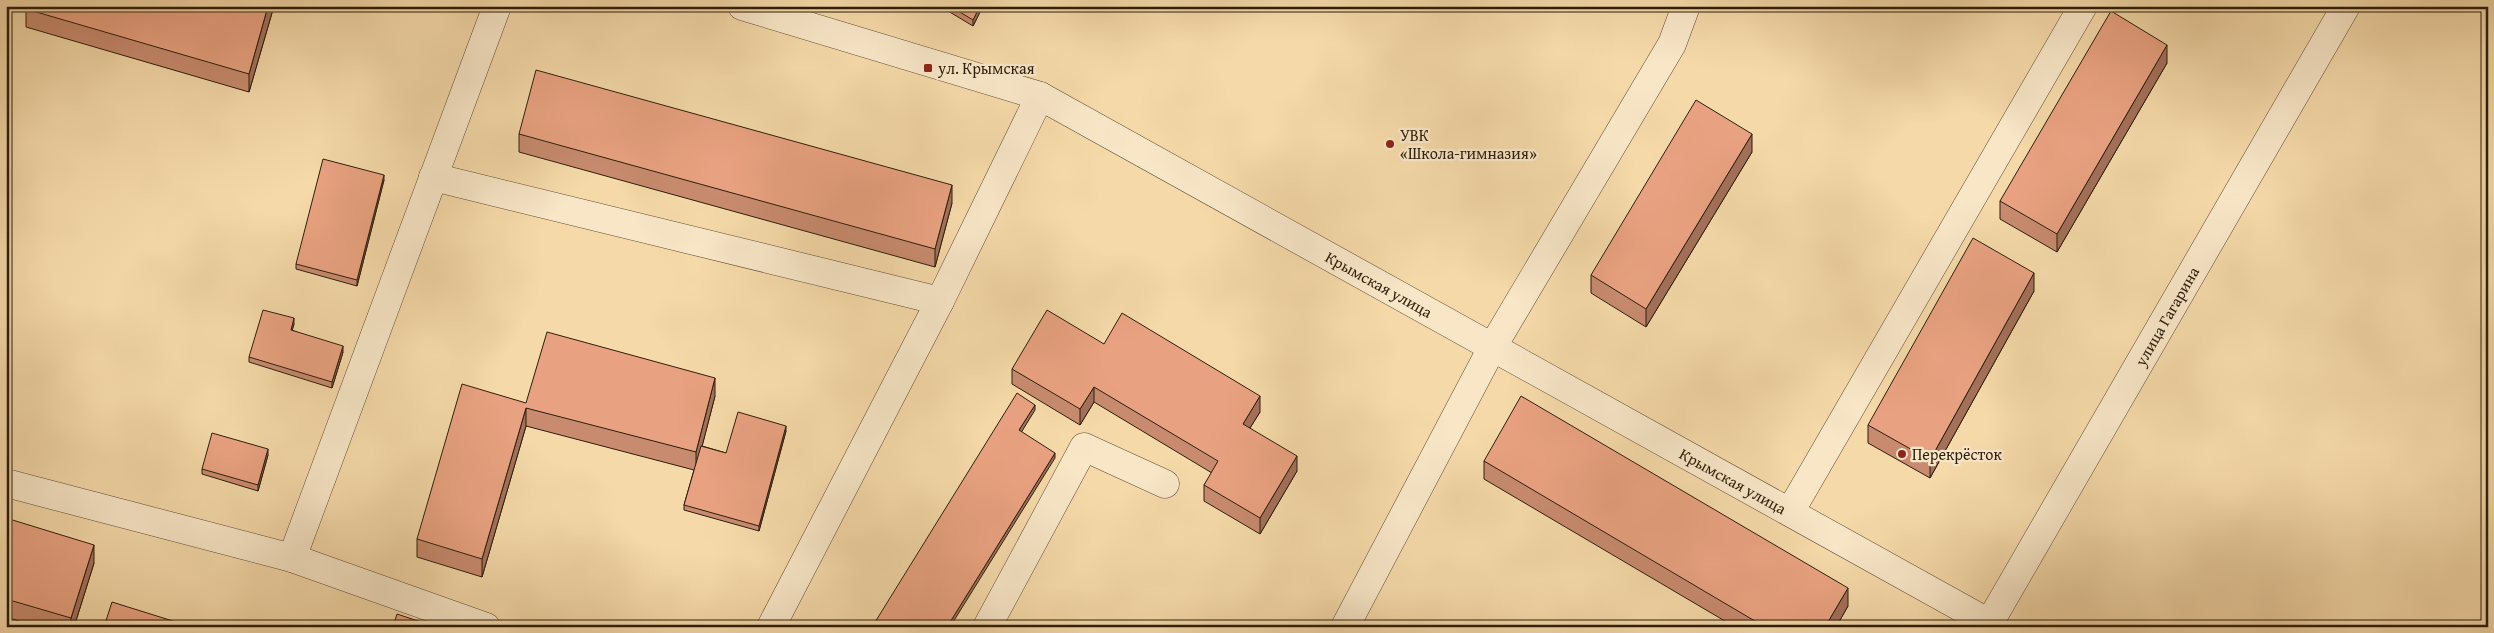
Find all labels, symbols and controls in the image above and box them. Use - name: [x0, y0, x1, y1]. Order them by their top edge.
- place label: ул. Крымская: [937, 56, 1035, 80]
- marker: ул. Крымская: [922, 62, 934, 74]
- place label: УВК «Школа-гимназия»: [1400, 123, 1537, 165]
- marker: УВК «Школа-гимназия»: [1384, 138, 1396, 150]
- street label: Крымская улица: [1321, 245, 1437, 324]
- street label: улица Гагарина: [2128, 262, 2205, 371]
- street label: Крымская улица: [1675, 441, 1791, 520]
- place label: Перекрёсток: [1912, 442, 2002, 466]
- marker: Перекрёсток: [1896, 448, 1908, 460]

